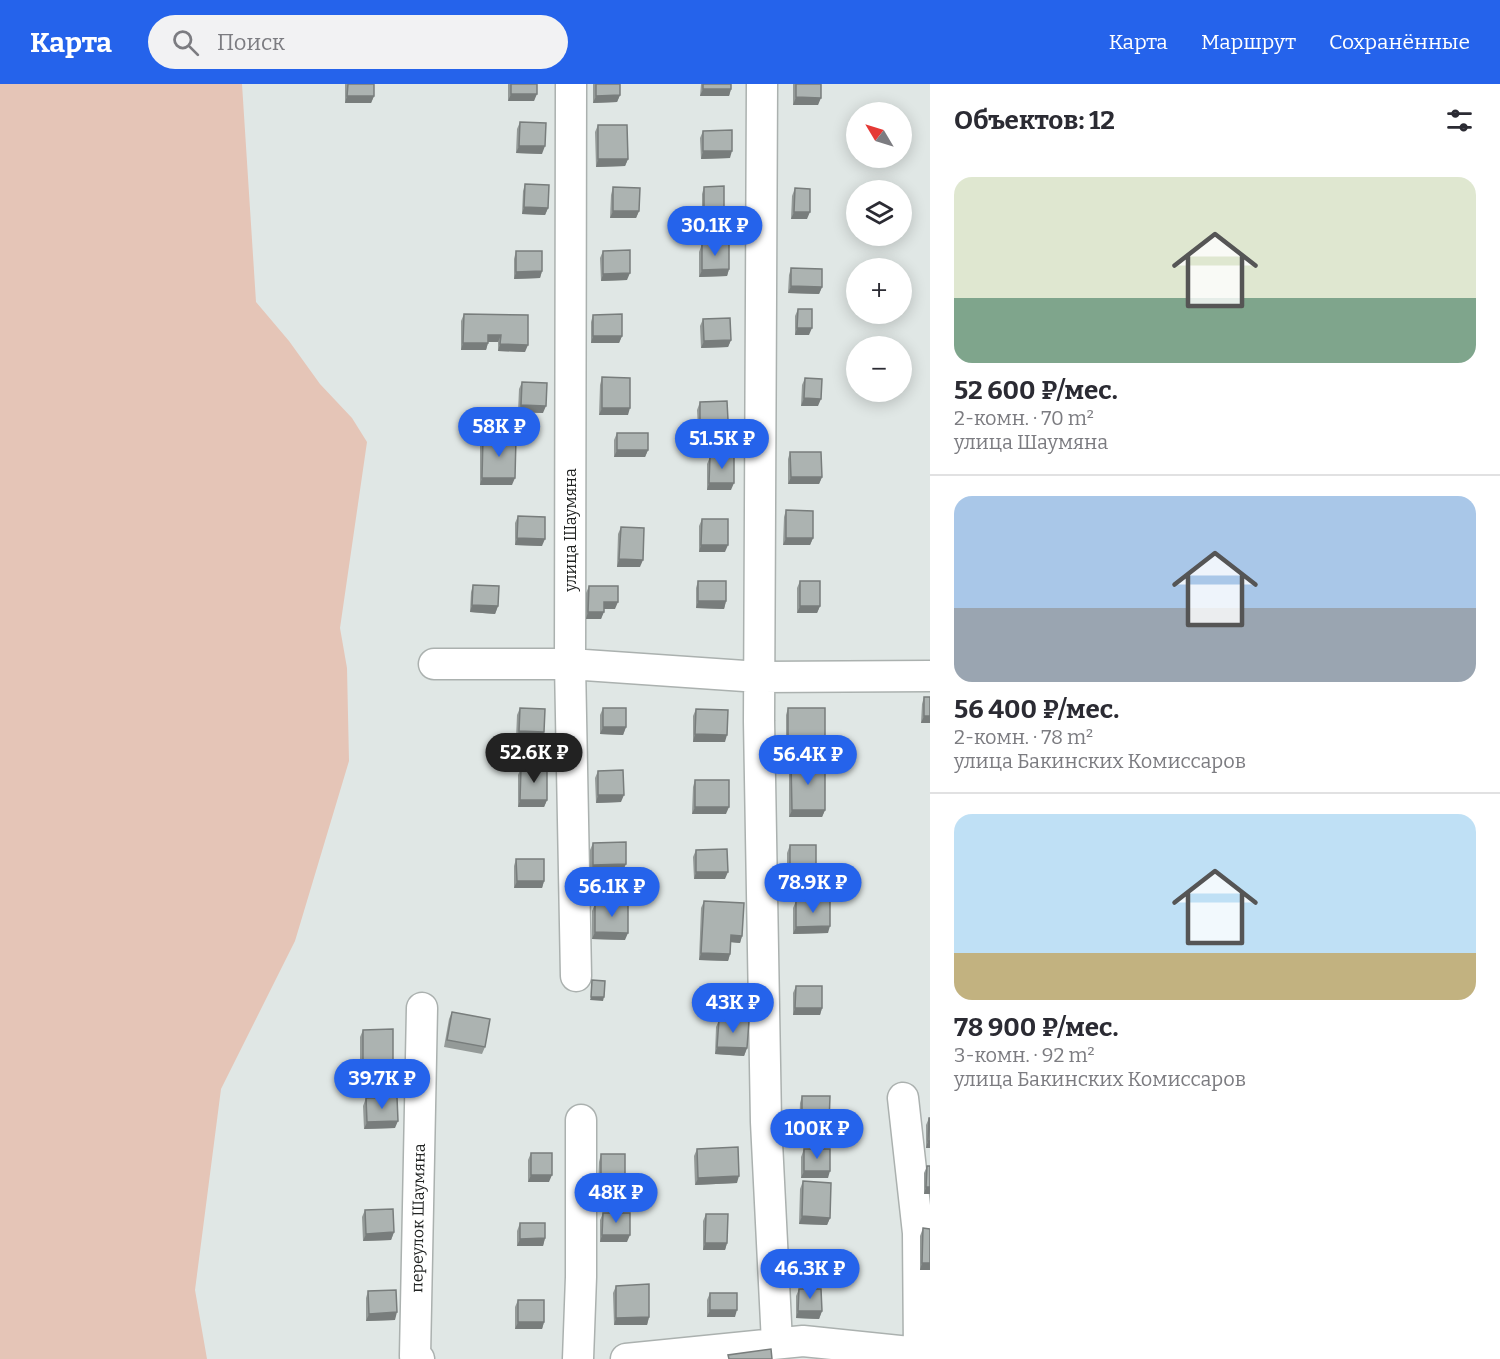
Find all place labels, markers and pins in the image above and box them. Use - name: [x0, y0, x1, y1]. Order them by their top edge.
- pin: 30.1K ₽: [660, 206, 770, 257]
- pin: 58K ₽: [457, 407, 541, 458]
- pin: 51.5K ₽: [667, 419, 777, 470]
- pin: 52.6K ₽: [479, 733, 589, 784]
- pin: 56.4K ₽: [753, 735, 863, 786]
- pin: 78.9K ₽: [758, 863, 868, 914]
- pin: 56.1K ₽: [557, 867, 667, 918]
- pin: 43K ₽: [691, 983, 775, 1034]
- pin: 39.7K ₽: [327, 1059, 437, 1110]
- pin: 100K ₽: [768, 1109, 866, 1160]
- pin: 48K ₽: [574, 1173, 658, 1224]
- pin: 46.3K ₽: [755, 1249, 865, 1300]

